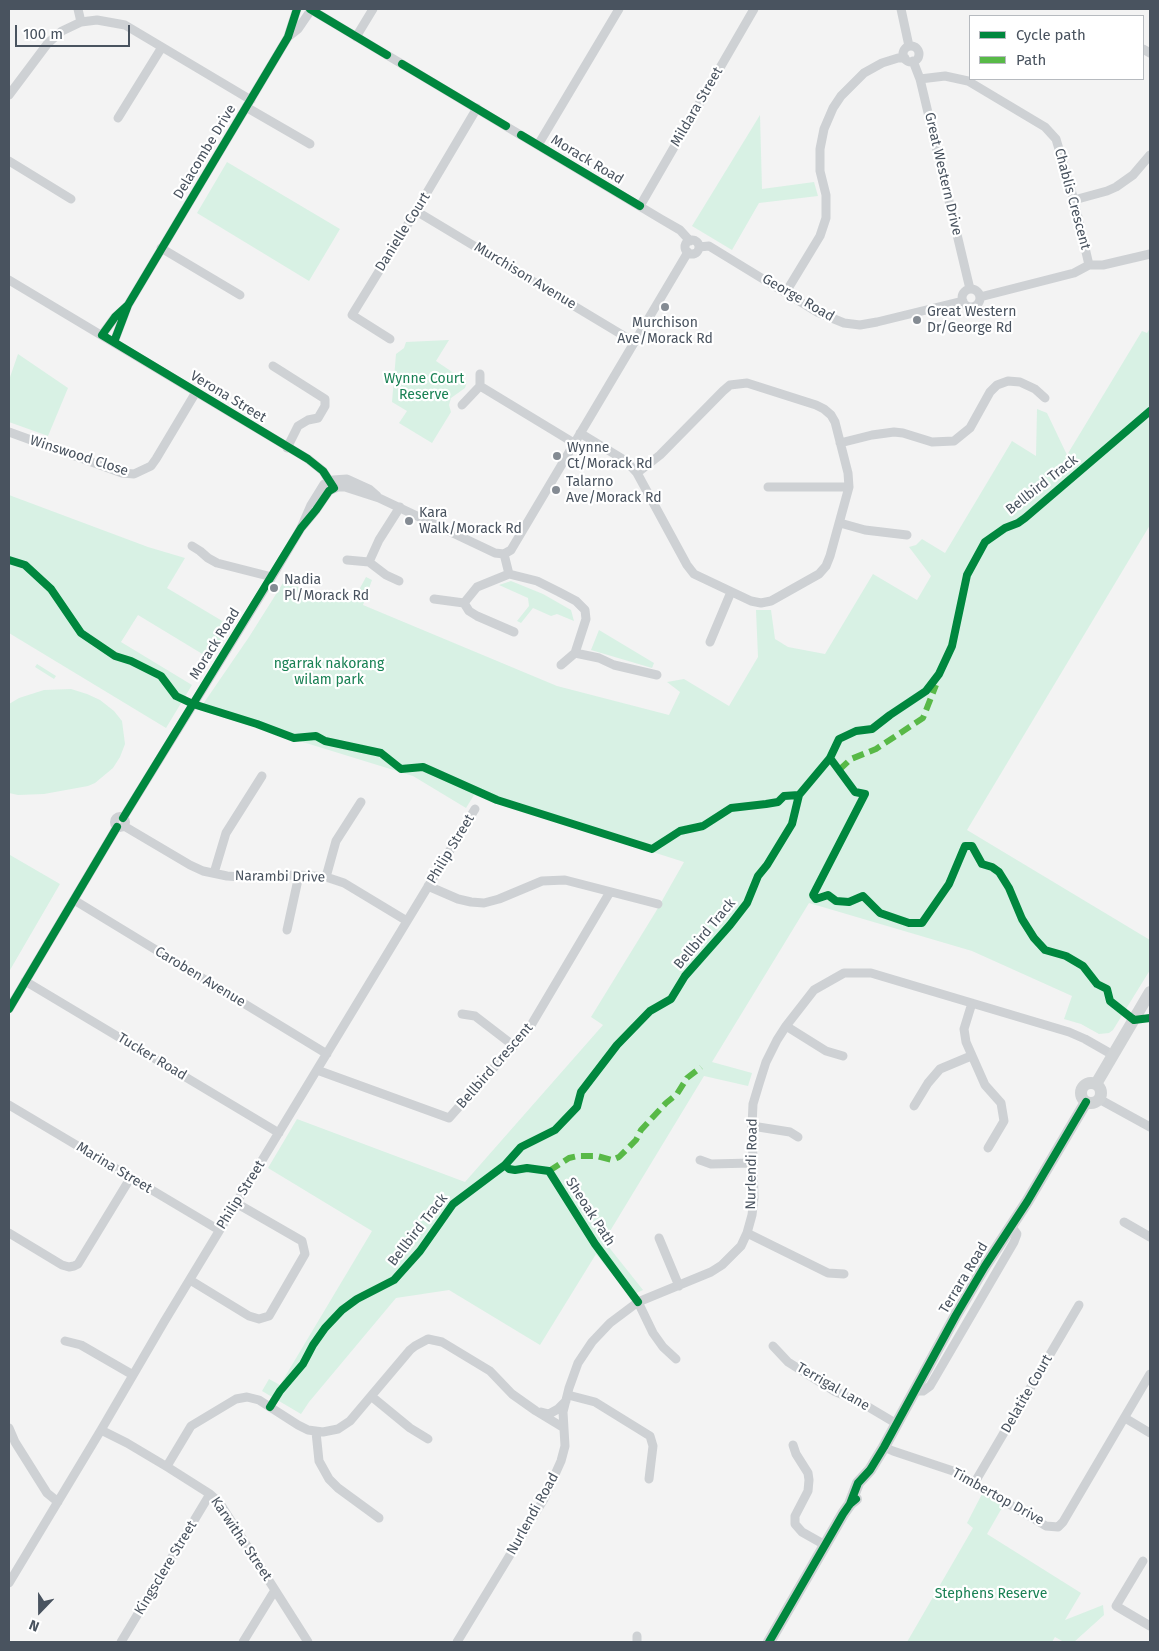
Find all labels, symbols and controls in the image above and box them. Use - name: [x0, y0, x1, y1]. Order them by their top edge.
- scale bar: [18, 15, 132, 47]
- legend: [969, 15, 1144, 80]
- text: 100 m: [23, 25, 63, 43]
- text: Cycle path: [1016, 26, 1086, 44]
- text: Path: [1016, 51, 1046, 69]
- street label: Mildara Street: [667, 64, 727, 150]
- street label: Delacombe Drive: [170, 102, 240, 202]
- street label: Great Western Drive: [921, 111, 965, 237]
- street label: Morack Road: [548, 132, 626, 188]
- street label: Chablis Crescent: [1050, 146, 1094, 252]
- street label: Danielle Court: [372, 189, 434, 275]
- street label: Murchison Avenue: [471, 239, 579, 313]
- street label: George Road: [759, 271, 837, 325]
- marker: Murchison Ave/Morack Rd: [659, 301, 671, 313]
- place label: Great Western Dr/George Rd: [927, 304, 1016, 336]
- marker: Great Western Dr/George Rd: [911, 314, 923, 326]
- place label: Murchison Ave/Morack Rd: [617, 315, 713, 348]
- street label: Verona Street: [187, 368, 269, 426]
- park label: Wynne Court Reserve: [384, 371, 464, 404]
- street label: Winswood Close: [28, 432, 130, 480]
- place label: Wynne Ct/Morack Rd: [567, 440, 653, 472]
- marker: Wynne Ct/Morack Rd: [551, 450, 563, 462]
- street label: Bellbird Track: [1003, 452, 1081, 518]
- place label: Talarno Ave/Morack Rd: [566, 474, 662, 507]
- marker: Talarno Ave/Morack Rd: [550, 484, 562, 496]
- place label: Kara Walk/Morack Rd: [419, 505, 522, 538]
- marker: Kara Walk/Morack Rd: [403, 515, 415, 527]
- place label: Nadia Pl/Morack Rd: [284, 572, 369, 604]
- marker: Nadia Pl/Morack Rd: [268, 582, 280, 594]
- street label: Morack Road: [186, 605, 244, 683]
- park label: ngarrak nakorang wilam park: [274, 656, 384, 689]
- street label: Philip Street: [424, 811, 478, 887]
- street label: Narambi Drive: [235, 868, 325, 886]
- street label: Bellbird Track: [671, 895, 739, 973]
- street label: Caroben Avenue: [152, 943, 248, 1011]
- street label: Bellbird Crescent: [453, 1020, 537, 1112]
- street label: Tucker Road: [114, 1030, 190, 1084]
- street label: Nurlendi Road: [743, 1118, 761, 1210]
- street label: Marina Street: [73, 1139, 155, 1197]
- street label: Philip Street: [213, 1157, 269, 1233]
- street label: Sheoak Path: [562, 1175, 618, 1249]
- street label: Bellbird Track: [385, 1191, 451, 1269]
- street label: Terrara Road: [936, 1239, 992, 1317]
- street label: Delatite Court: [998, 1352, 1056, 1436]
- street label: Terrigal Lane: [794, 1359, 872, 1415]
- street label: Timbertop Drive: [949, 1465, 1047, 1529]
- street label: Nurlendi Road: [504, 1470, 562, 1558]
- street label: Karwitha Street: [207, 1494, 275, 1584]
- street label: Kingsclere Street: [131, 1518, 201, 1618]
- north arrow: [15, 1586, 65, 1636]
- park label: Stephens Reserve: [935, 1586, 1047, 1602]
- text: N: [27, 1616, 42, 1635]

